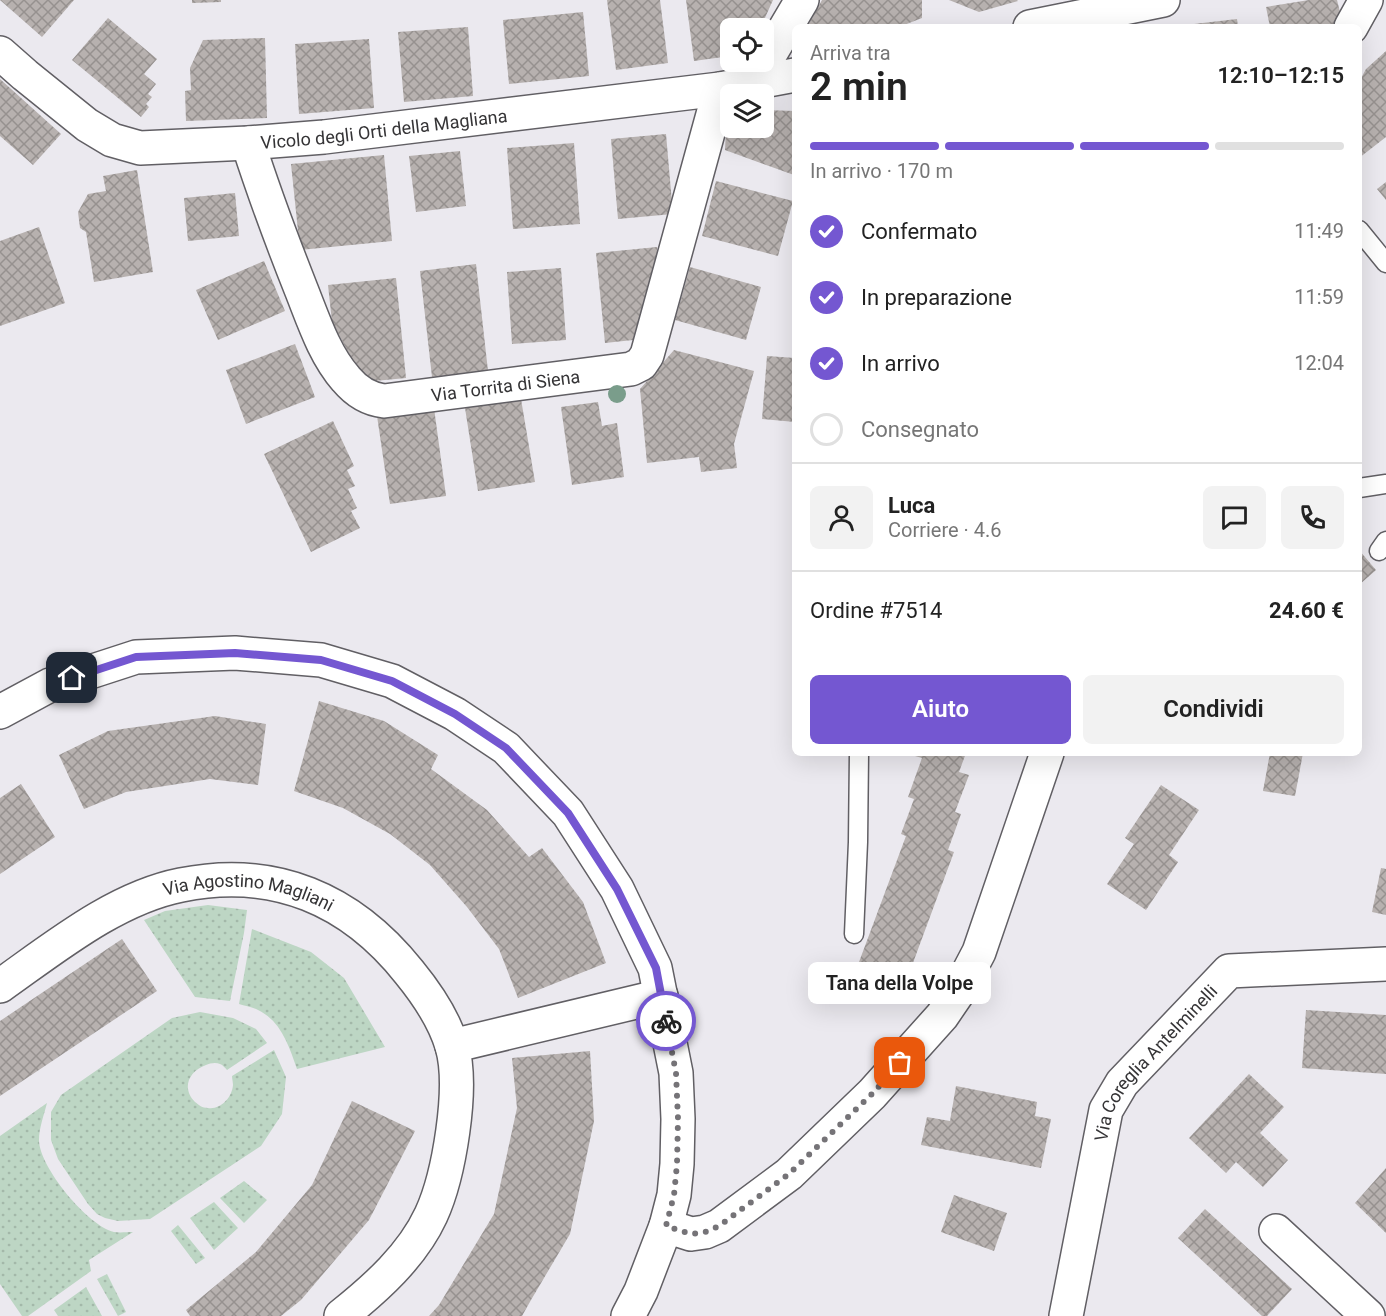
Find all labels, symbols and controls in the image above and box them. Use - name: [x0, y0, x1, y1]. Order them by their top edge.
- map controls: [720, 18, 774, 138]
- button: locate: [720, 18, 774, 72]
- text: Arriva tra: [810, 41, 891, 65]
- text: 12:10–12:15: [1217, 63, 1344, 88]
- text: 2 min: [810, 64, 908, 110]
- button: layers: [720, 84, 774, 138]
- street label: Vicolo degli Orti della Magliana: [260, 104, 508, 152]
- text: In arrivo · 170 m: [810, 159, 953, 183]
- icon: check: [810, 215, 843, 248]
- text: Confermato: [861, 219, 977, 244]
- text: 11:49: [1294, 219, 1344, 243]
- icon: check: [810, 281, 843, 314]
- text: In preparazione: [861, 285, 1012, 310]
- text: 11:59: [1294, 285, 1344, 309]
- icon: check: [810, 347, 843, 380]
- text: In arrivo: [861, 351, 940, 376]
- text: 12:04: [1294, 351, 1344, 375]
- street label: Via Torrita di Siena: [430, 365, 581, 405]
- text: Consegnato: [861, 417, 979, 442]
- button: person: [810, 486, 873, 549]
- button: chat: [1203, 486, 1266, 549]
- button: phone: [1281, 486, 1344, 549]
- text: Luca: [888, 493, 935, 518]
- text: Corriere · 4.6: [888, 518, 1002, 542]
- text: Ordine #7514: [810, 598, 942, 623]
- text: 24.60 €: [1269, 598, 1344, 623]
- pin: [46, 652, 97, 703]
- icon: home: [55, 661, 88, 694]
- button: Aiuto: [810, 675, 1071, 744]
- button: Condividi: [1083, 675, 1344, 744]
- street label: Via Agostino Magliani: [160, 869, 338, 915]
- callout: Tana della Volpe: [808, 961, 992, 1003]
- text: Tana della Volpe: [826, 971, 973, 995]
- street label: Via Coreglia Antelminelli: [1090, 980, 1221, 1143]
- courier: [636, 991, 696, 1051]
- icon: bike: [650, 1005, 683, 1038]
- pin: [874, 1037, 925, 1088]
- icon: bag: [883, 1046, 916, 1079]

